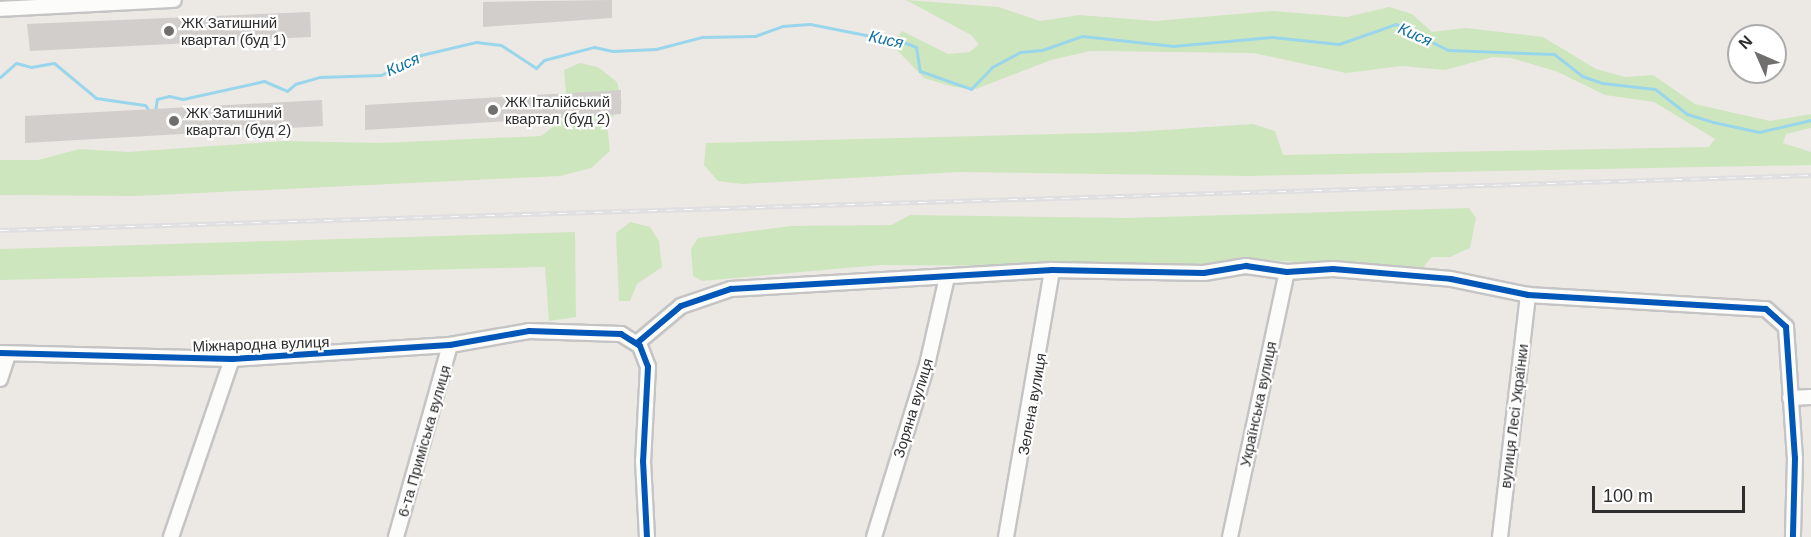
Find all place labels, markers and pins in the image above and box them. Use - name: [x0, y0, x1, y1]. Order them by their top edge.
- place label: ЖК Затишний квартал (буд 1): [181, 13, 286, 48]
- marker: ЖК Затишний квартал (буд 1): [162, 24, 176, 38]
- place label: ЖК Італійський квартал (буд 2): [505, 92, 610, 127]
- place label: ЖК Затишний квартал (буд 2): [186, 103, 291, 138]
- marker: ЖК Італійський квартал (буд 2): [486, 103, 500, 117]
- marker: ЖК Затишний квартал (буд 2): [167, 114, 181, 128]

